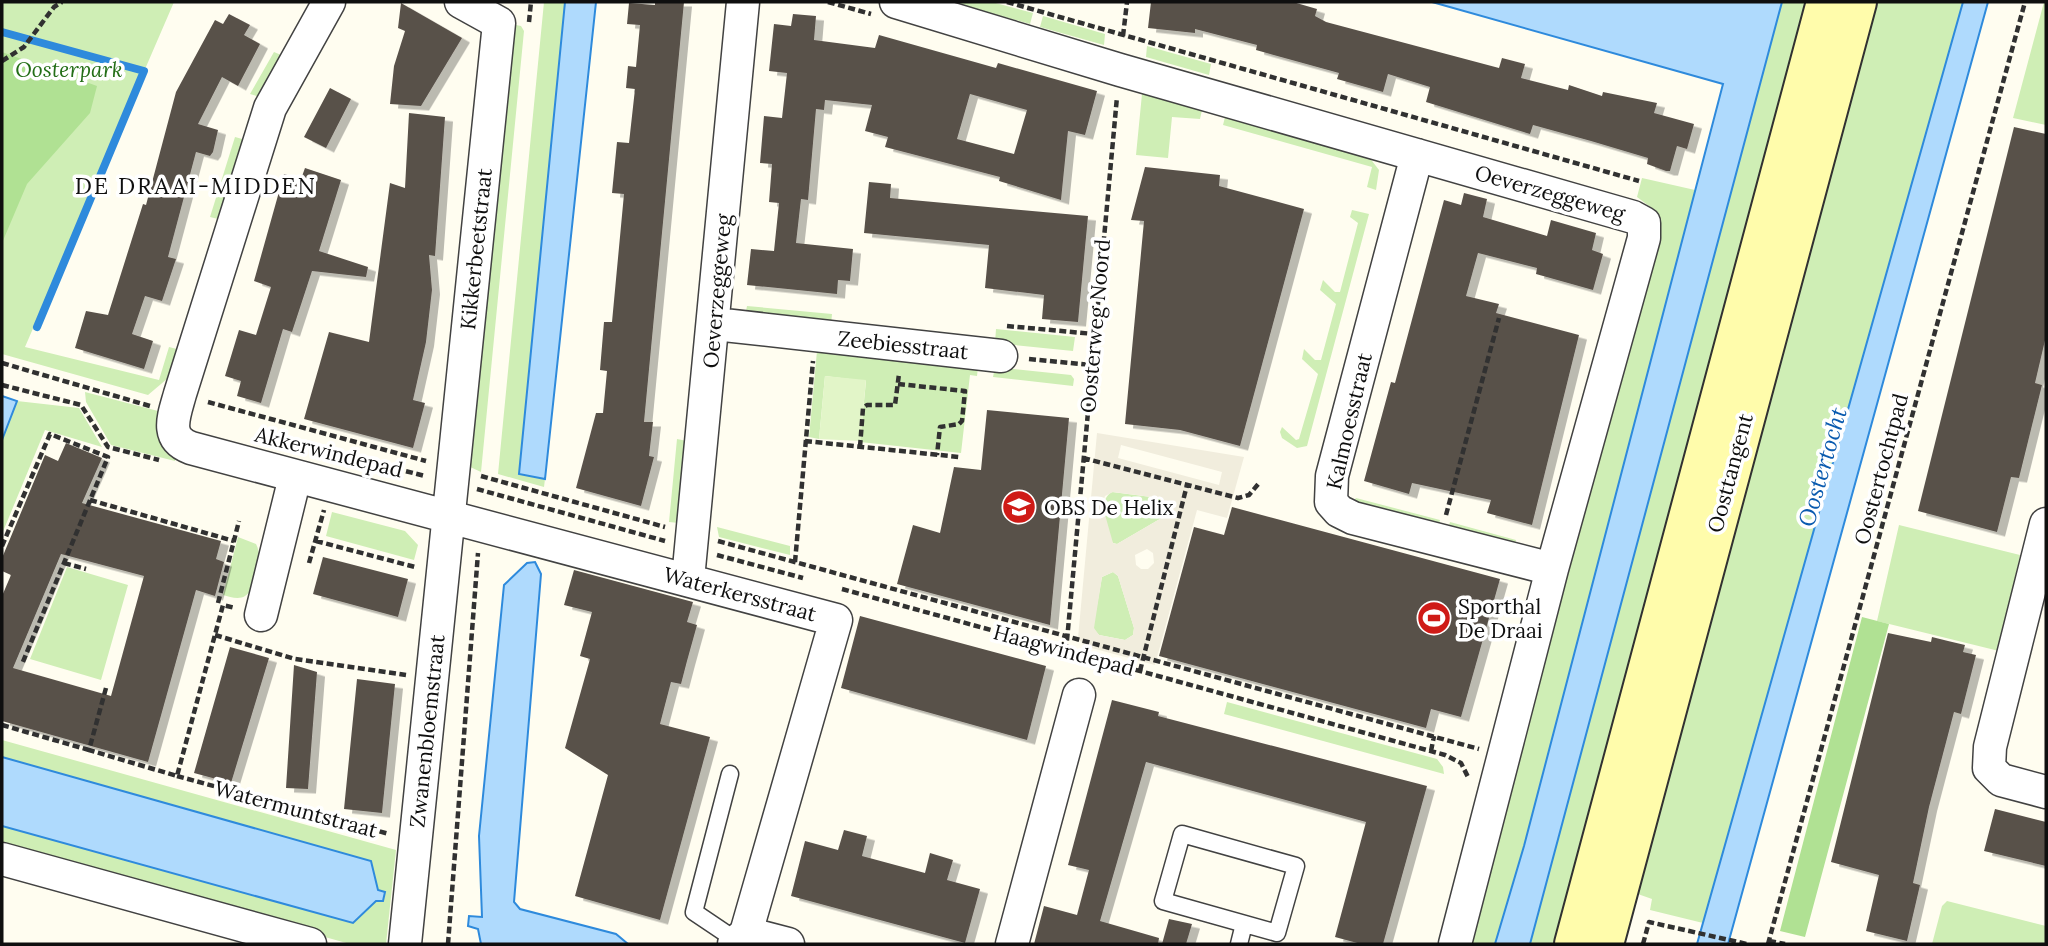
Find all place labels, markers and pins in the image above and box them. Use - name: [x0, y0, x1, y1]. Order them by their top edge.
- school or university icon: OBS De Helix: [1000, 488, 1038, 526]
- place label: OBS De Helix: [1044, 494, 1174, 521]
- place label: Sporthal De Draai: [1458, 593, 1543, 644]
- sports icon: Sporthal De Draai: [1415, 599, 1453, 637]

